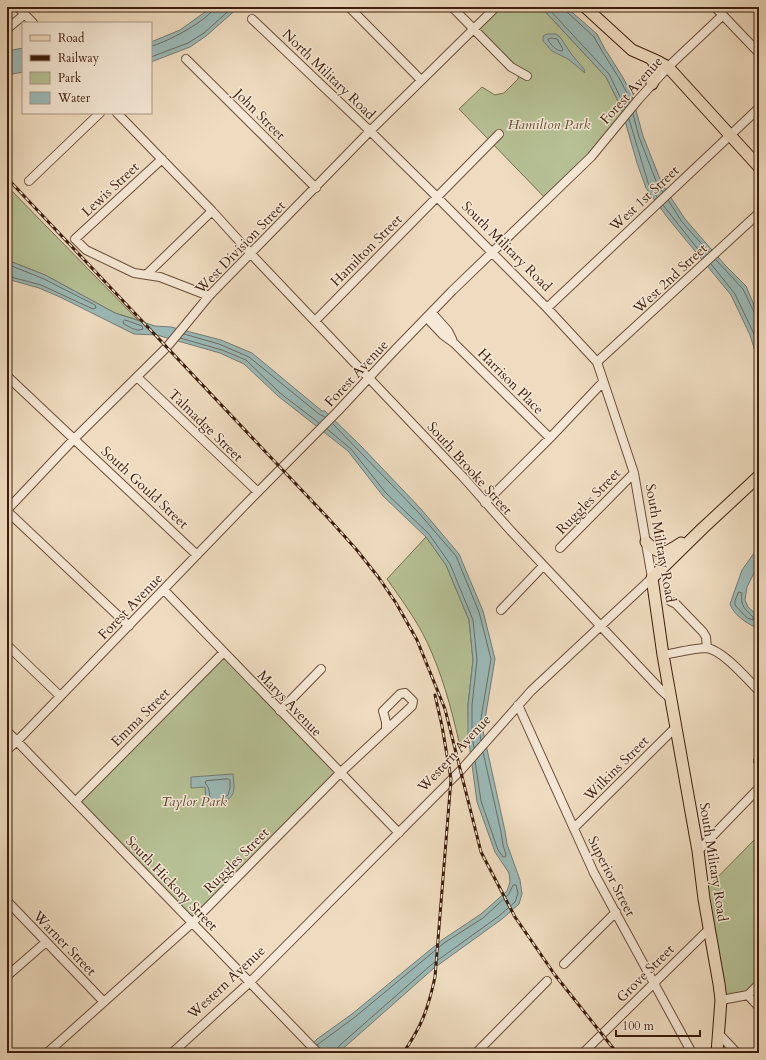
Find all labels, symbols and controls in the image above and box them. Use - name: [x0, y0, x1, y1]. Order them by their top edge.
- legend: [22, 22, 152, 114]
- street label: North Military Road: [278, 25, 380, 124]
- text: Road: [58, 30, 85, 46]
- text: Railway: [58, 50, 100, 66]
- street label: Forest Avenue: [596, 52, 667, 128]
- text: Park: [58, 70, 82, 86]
- street label: John Street: [228, 83, 290, 145]
- text: Water: [57, 90, 91, 106]
- park label: Hamilton Park: [508, 115, 590, 134]
- street label: Lewis Street: [77, 157, 144, 221]
- street label: West 1st Street: [605, 161, 684, 236]
- street label: West Division Street: [190, 196, 290, 299]
- street label: South Military Road: [457, 197, 556, 296]
- street label: Hamilton Street: [326, 210, 407, 290]
- street label: West 2nd Street: [628, 239, 712, 318]
- street label: Forest Avenue: [320, 336, 392, 411]
- street label: Harrison Place: [473, 344, 548, 419]
- street label: Talmadge Street: [164, 385, 248, 466]
- street label: South Brooke Street: [423, 418, 517, 519]
- street label: South Gould Street: [97, 442, 193, 533]
- street label: Ruggles Street: [552, 464, 625, 539]
- street label: South Military Road: [641, 482, 680, 604]
- street label: Forest Avenue: [94, 569, 167, 644]
- street label: Marys Avenue: [253, 666, 326, 741]
- street label: Emma Street: [107, 683, 174, 751]
- street label: Western Avenue: [413, 710, 495, 797]
- street label: Wilkins Street: [579, 731, 653, 806]
- park label: Taylor Park: [161, 792, 227, 811]
- street label: South Military Road: [695, 801, 732, 923]
- street label: Ruggles Street: [200, 823, 274, 897]
- street label: South Hickory Street: [121, 832, 222, 935]
- street label: Superior Street: [583, 833, 640, 920]
- street label: Warner Street: [28, 906, 101, 980]
- street label: Grove Street: [612, 940, 679, 1006]
- street label: Western Avenue: [183, 941, 269, 1024]
- scale bar: [616, 1012, 700, 1038]
- text: 100 m: [622, 1018, 655, 1034]

